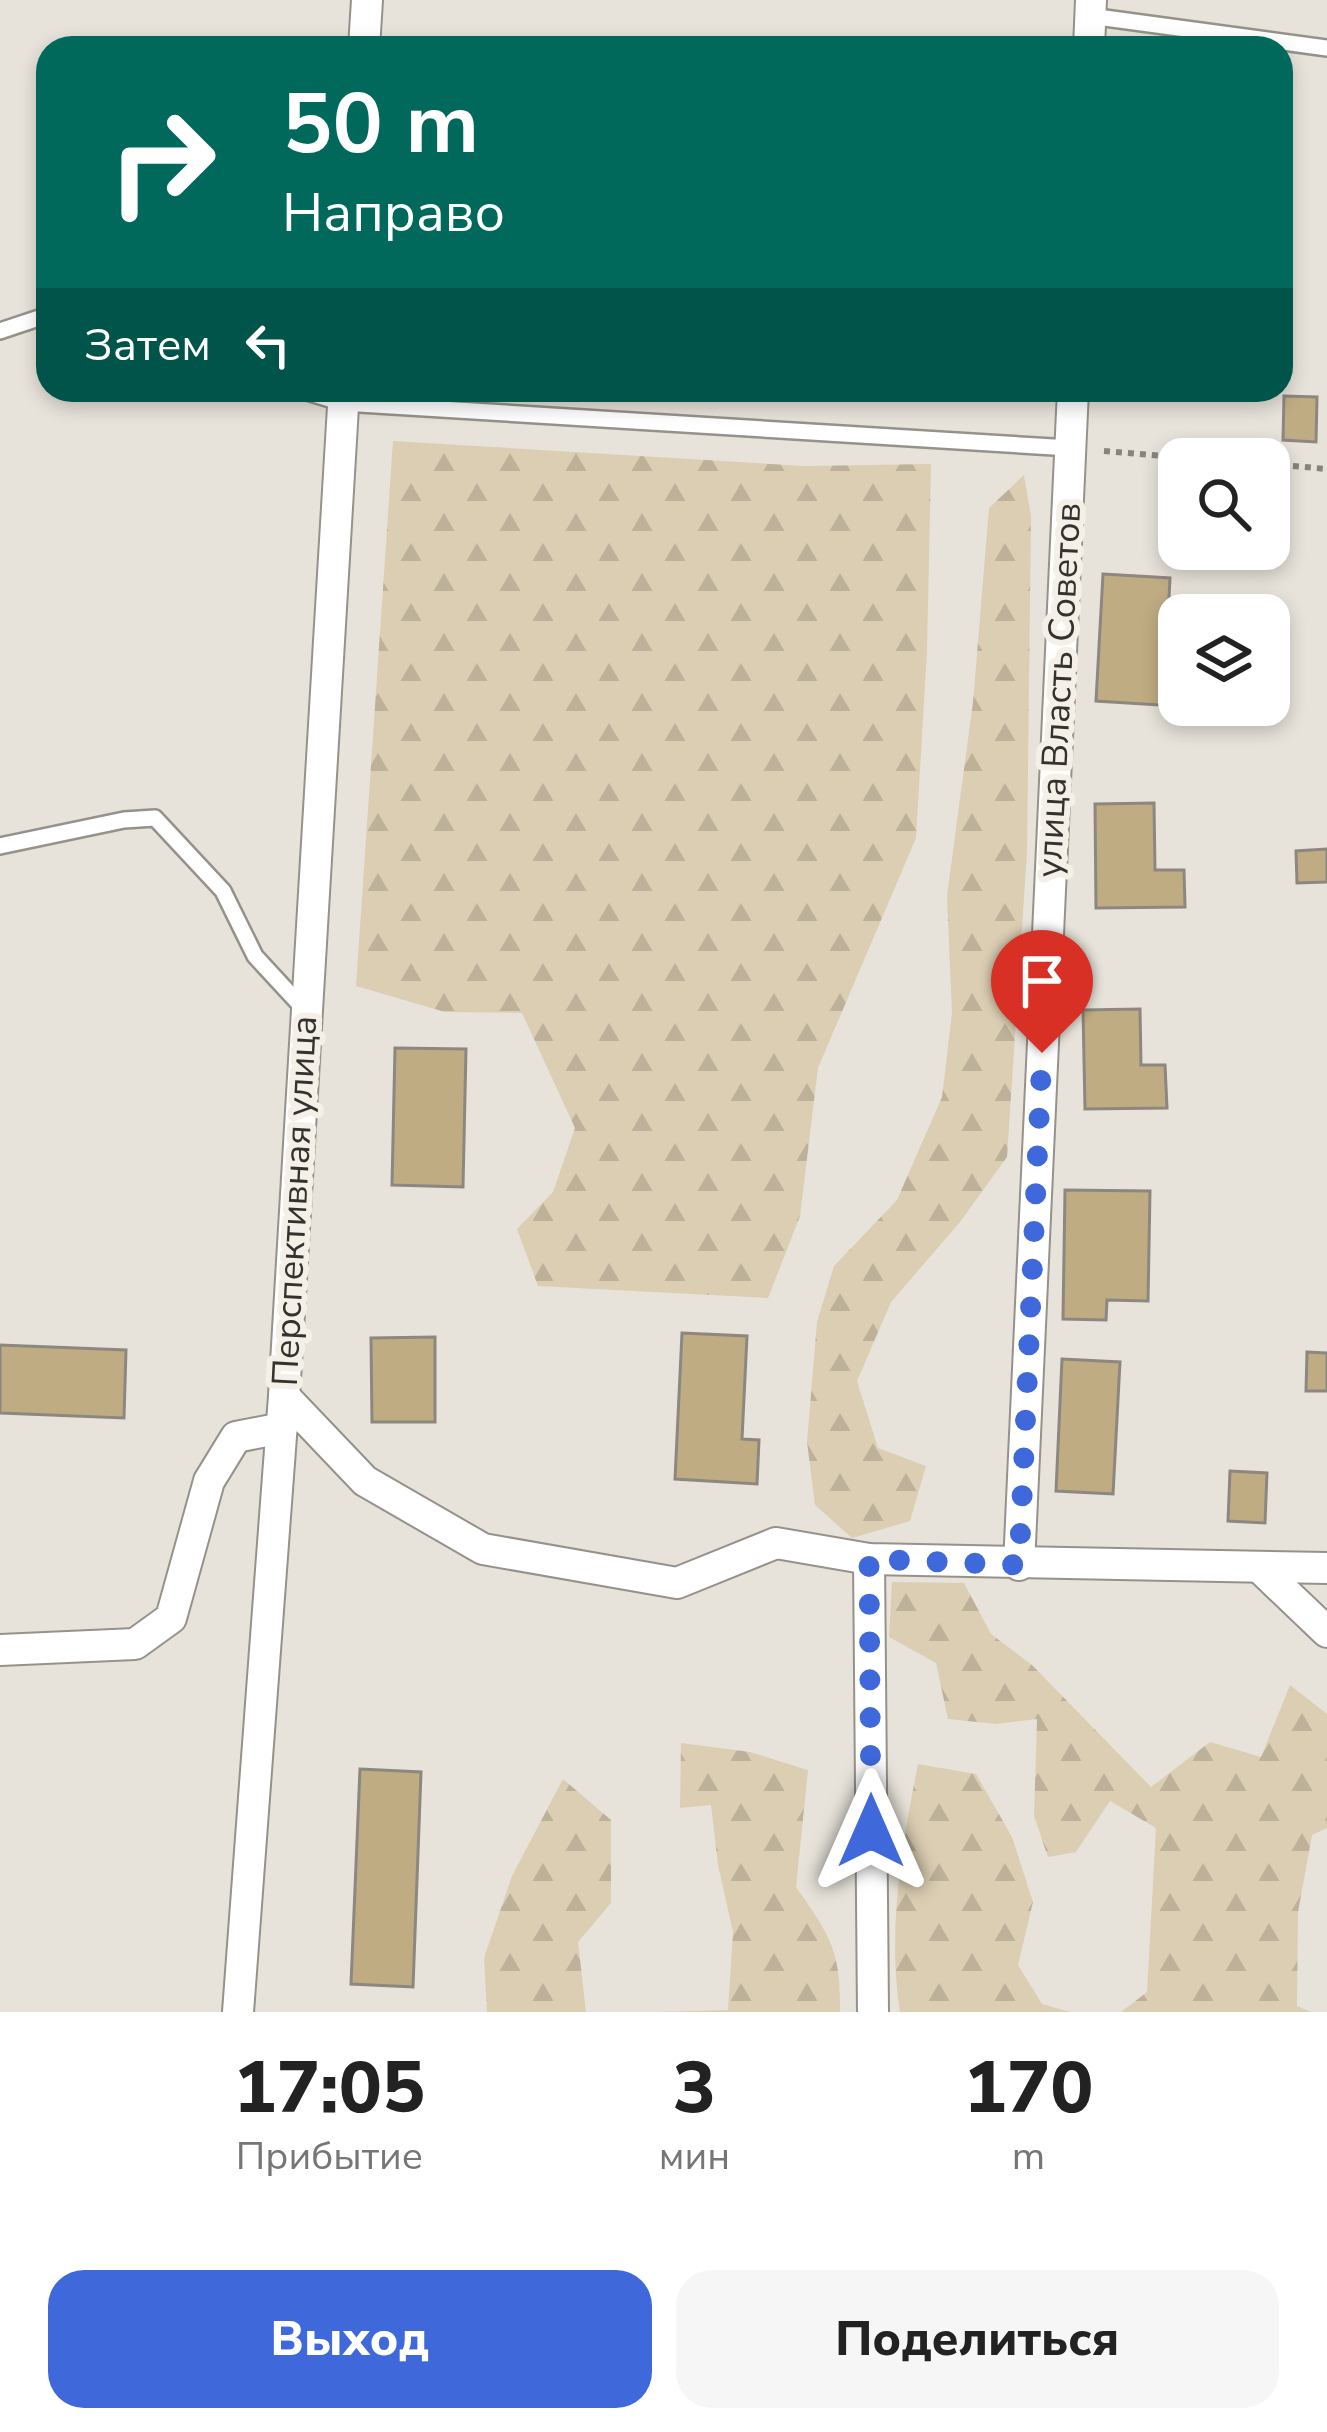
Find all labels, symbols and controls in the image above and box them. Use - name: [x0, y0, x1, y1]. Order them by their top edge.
- text: 50 m: [282, 67, 479, 182]
- icon: right: [84, 84, 240, 240]
- text: Направо: [282, 176, 505, 250]
- icon: left: [235, 312, 301, 378]
- text: Затем: [84, 315, 211, 376]
- map controls: [1158, 438, 1290, 726]
- button: search: [1158, 438, 1290, 570]
- street label: улица Власть Советов: [1025, 501, 1093, 879]
- button: layers: [1158, 594, 1290, 726]
- pin: [991, 930, 1093, 1053]
- icon: arrive: [1009, 948, 1075, 1014]
- street label: Перспективная улица: [261, 1015, 329, 1387]
- position arrow: [808, 1768, 934, 1894]
- text: 17:05: [234, 2039, 425, 2137]
- text: 3: [673, 2039, 716, 2137]
- text: 170: [964, 2039, 1093, 2137]
- text: Прибытие: [236, 2130, 423, 2183]
- text: мин: [659, 2130, 730, 2183]
- text: m: [1012, 2130, 1045, 2183]
- button: Выход: [48, 2270, 652, 2408]
- button: Поделиться: [676, 2270, 1279, 2408]

